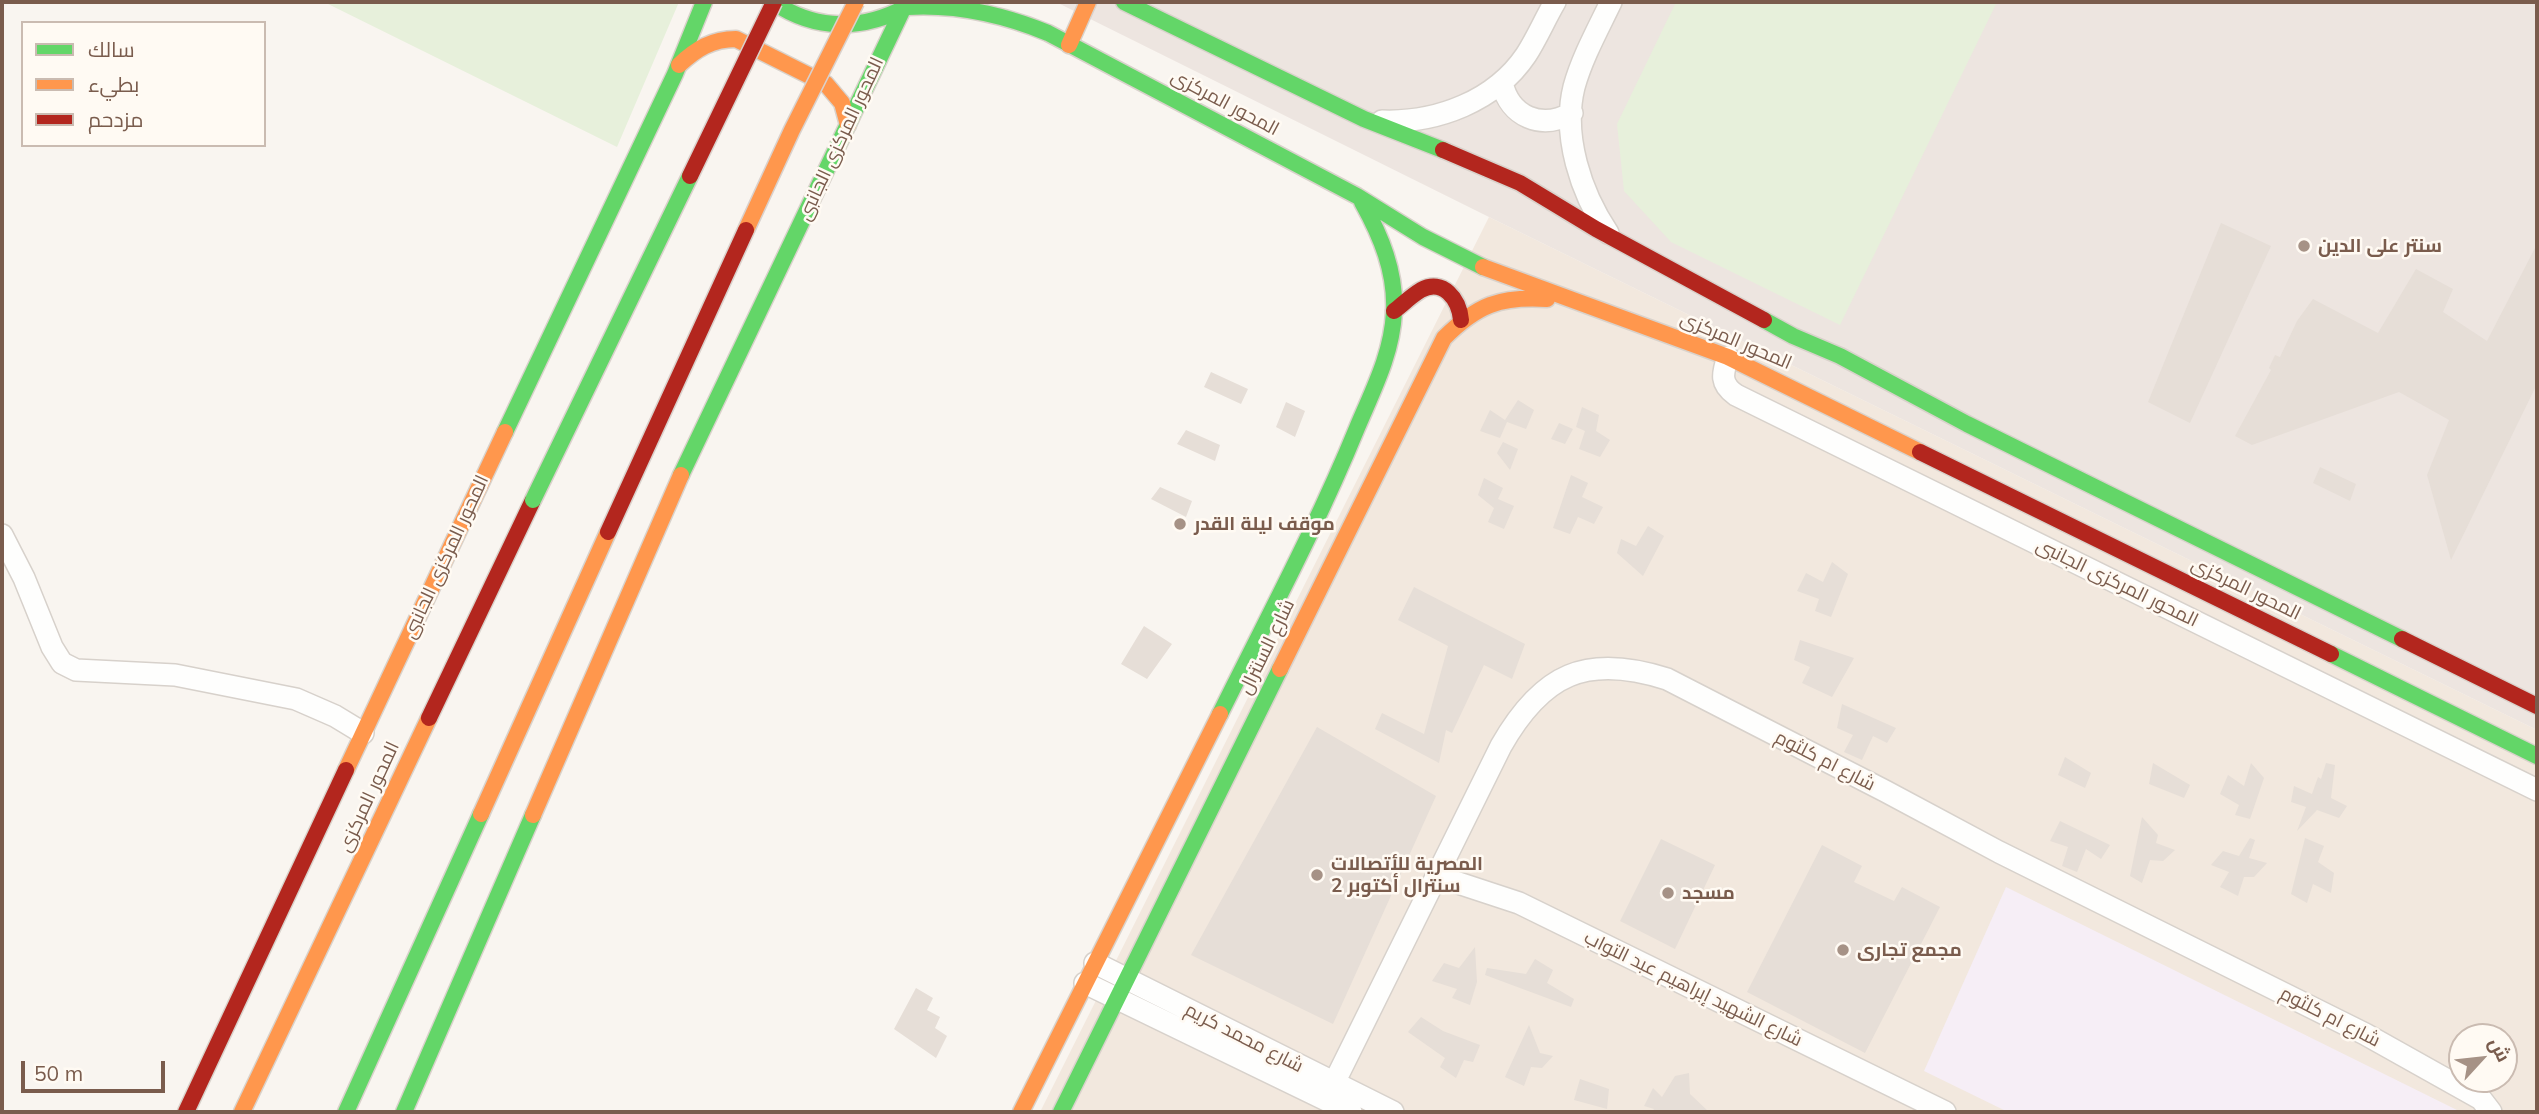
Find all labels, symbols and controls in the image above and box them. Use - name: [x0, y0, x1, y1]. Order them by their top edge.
- legend: [21, 21, 266, 147]
- text: سالك: [88, 36, 135, 62]
- street label: المحور المركزى الجانبى: [793, 54, 889, 224]
- street label: المحور المركزى: [1167, 65, 1283, 141]
- text: بطيء: [88, 71, 139, 97]
- text: مزدحم: [88, 106, 143, 132]
- place label: سنتر على الدين: [2318, 235, 2442, 257]
- marker: سنتر على الدين: [2296, 238, 2312, 254]
- street label: المحور المركزى: [1677, 307, 1795, 375]
- street label: المحور المركزى الجانبى: [398, 472, 494, 642]
- place label: موقف ليلة القدر: [1194, 513, 1335, 535]
- marker: موقف ليلة القدر: [1172, 516, 1188, 532]
- street label: المحور المركزى الجانبى: [2032, 534, 2202, 632]
- street label: المحور المركزى: [2188, 553, 2304, 625]
- street label: شارع السنترال: [1234, 596, 1300, 698]
- street label: شارع ام كلثوم: [1771, 726, 1879, 796]
- street label: المحور المركزى: [334, 738, 404, 856]
- place label: المصرية للأتصالات سنترال أكتوبر 2: [1331, 853, 1483, 897]
- marker: المصرية للأتصالات سنترال أكتوبر 2: [1309, 867, 1325, 883]
- place label: مسجد: [1682, 882, 1735, 904]
- marker: مسجد: [1660, 885, 1676, 901]
- street label: شارع الشهيد إبراهيم عبد التواب: [1580, 926, 1806, 1052]
- place label: مجمع تجارى: [1857, 939, 1962, 961]
- marker: مجمع تجارى: [1835, 942, 1851, 958]
- street label: شارع ام كلثوم: [2276, 982, 2384, 1052]
- street label: شارع محمد كريم: [1181, 998, 1307, 1078]
- north arrow: [2448, 1023, 2518, 1093]
- text: ش: [2484, 1033, 2516, 1066]
- scale bar: [24, 1048, 168, 1092]
- text: 50 m: [34, 1060, 83, 1086]

